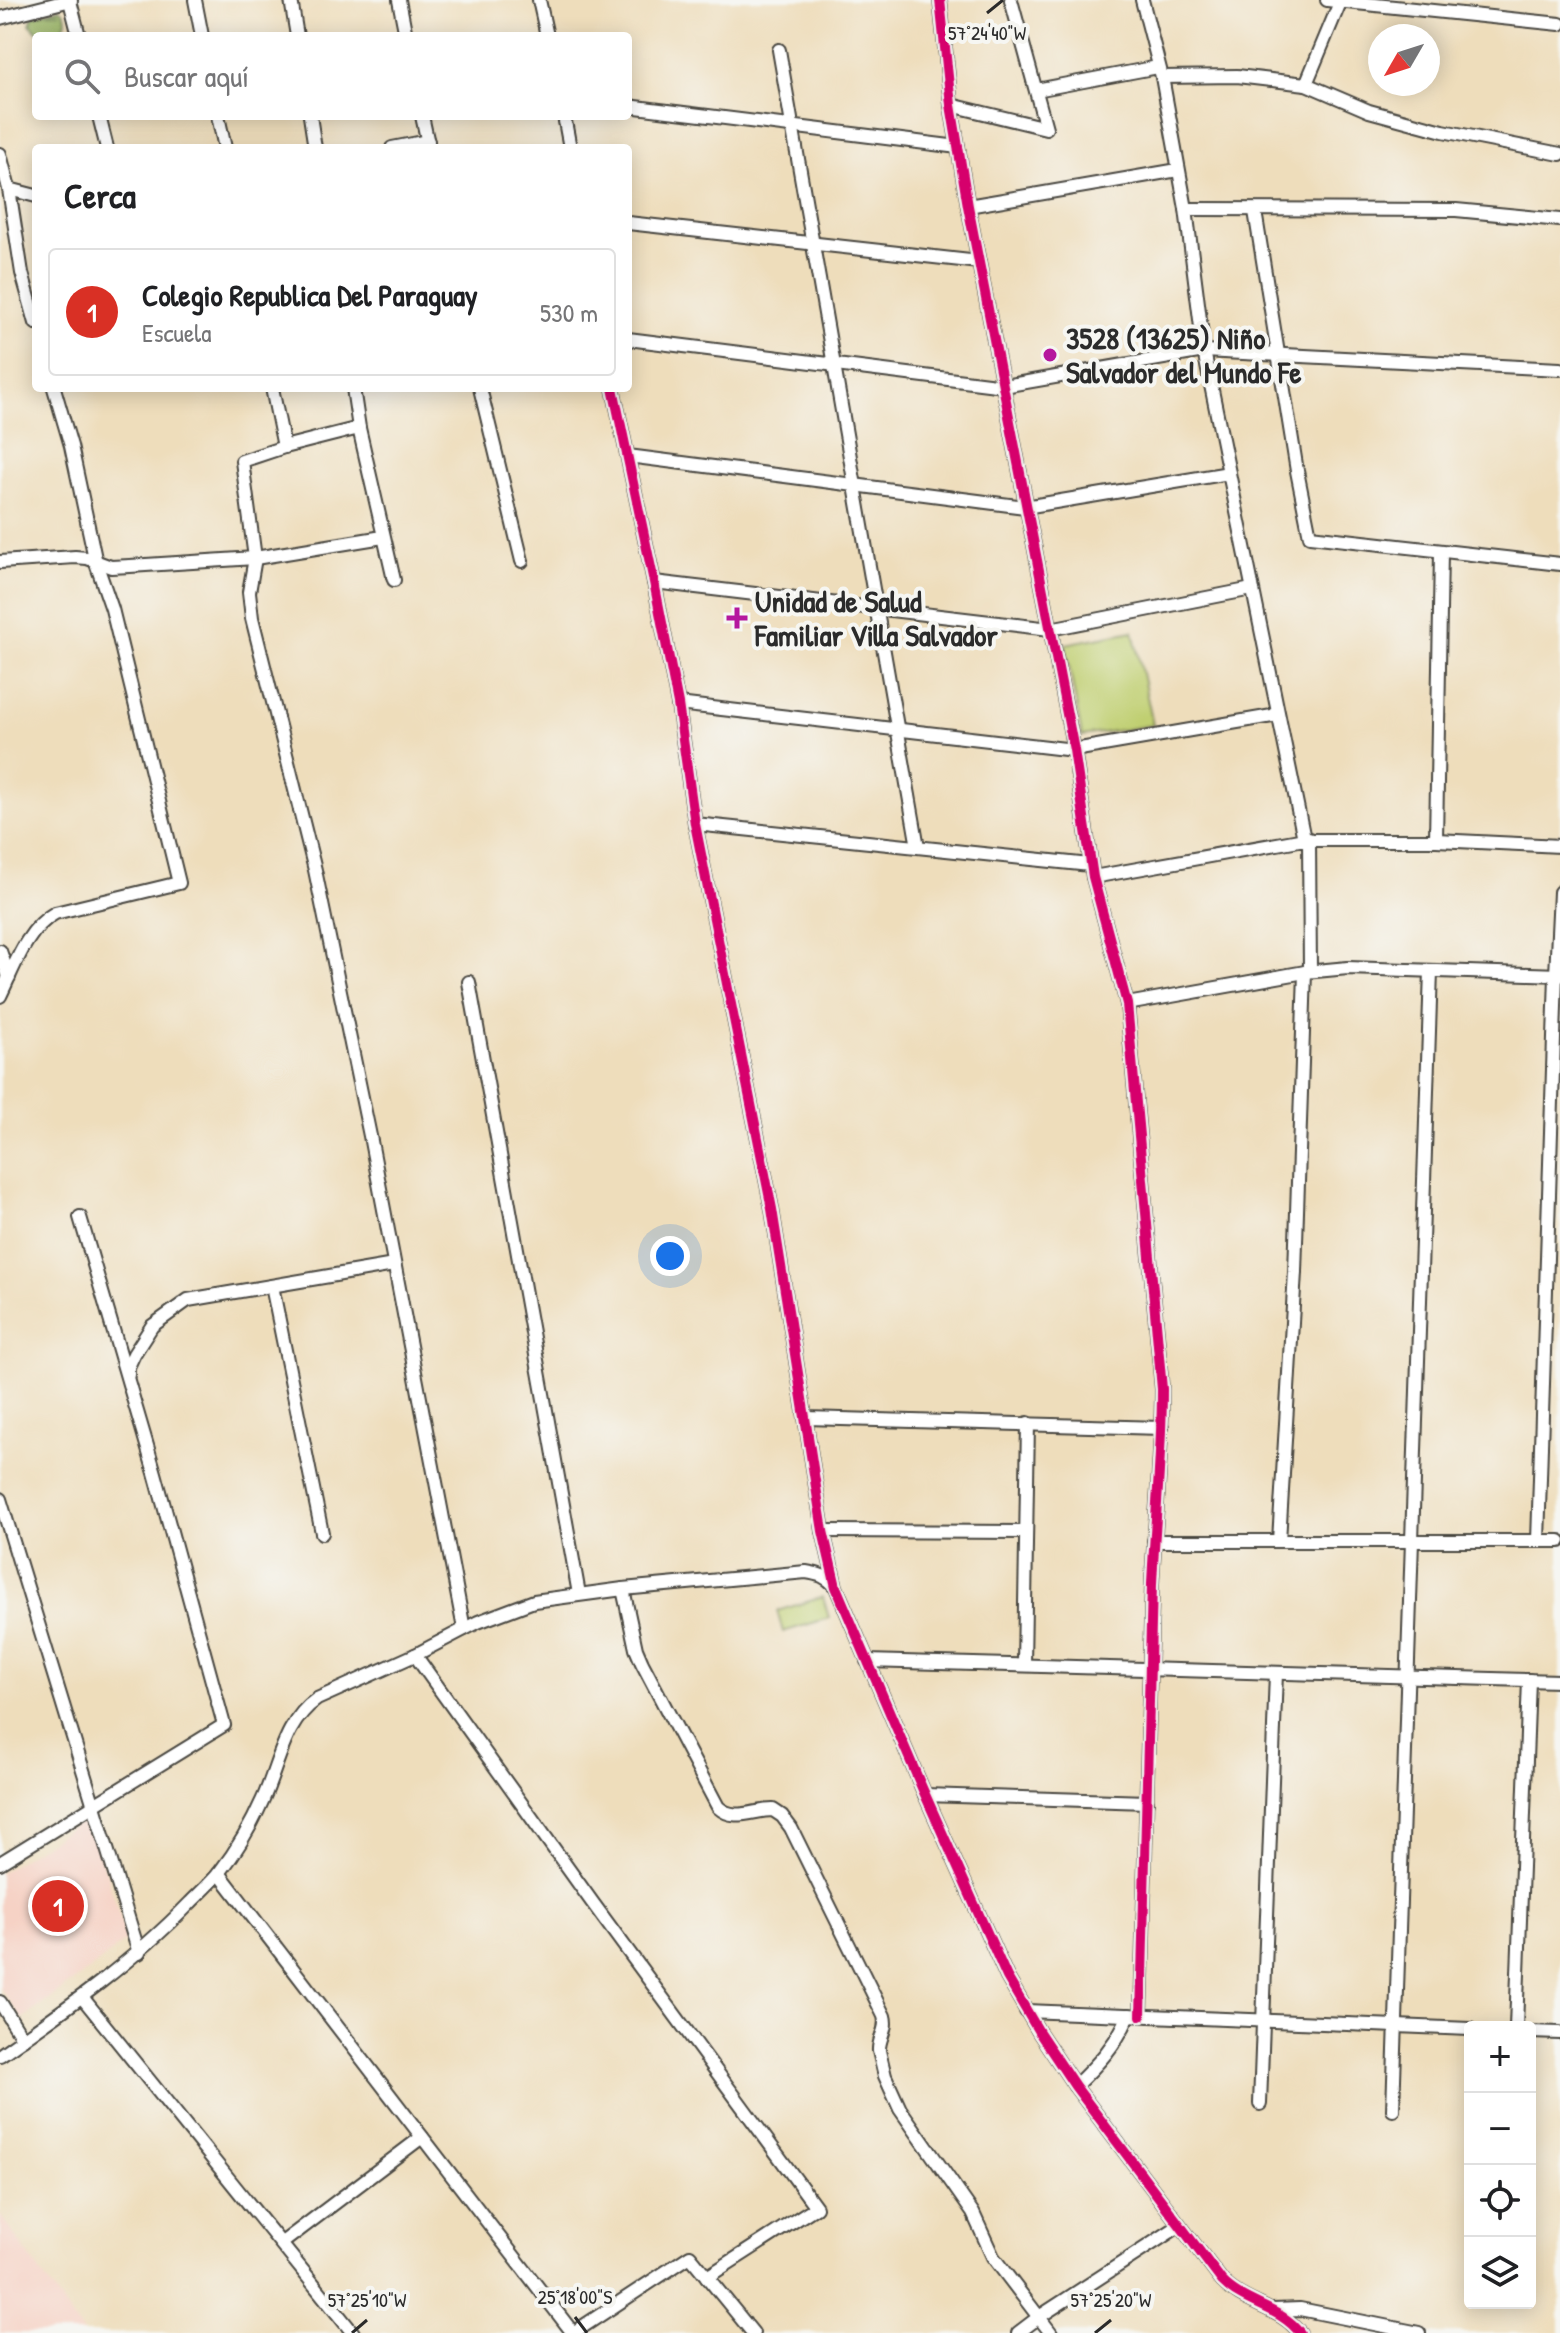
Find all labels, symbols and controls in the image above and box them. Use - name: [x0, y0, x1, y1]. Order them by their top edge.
- text: 57°24'40"W: [948, 19, 1027, 46]
- north arrow: [1368, 24, 1440, 96]
- search box: [32, 32, 632, 120]
- icon: search: [60, 54, 104, 98]
- text: Buscar aquí: [124, 56, 249, 96]
- text: Cerca: [64, 173, 136, 219]
- text: Colegio Republica Del Paraguay: [142, 275, 478, 315]
- text: 1: [87, 295, 97, 330]
- text: 530 m: [540, 295, 598, 330]
- text: Escuela: [142, 315, 211, 350]
- place label: 3528 (13625) Niño Salvador del Mundo Fe: [1066, 318, 1301, 392]
- marker: 3528 (13625) Niño Salvador del Mundo Fe: [1041, 346, 1059, 364]
- place label: Unidad de Salud Familiar Villa Salvador: [754, 581, 998, 655]
- marker: Unidad de Salud Familiar Villa Salvador: [726, 607, 748, 629]
- your location: [650, 1236, 690, 1276]
- pin: 1: [32, 1876, 84, 1936]
- map controls: [1464, 2021, 1536, 2309]
- button: +: [1464, 2021, 1536, 2093]
- button: −: [1464, 2093, 1536, 2165]
- button: locate: [1464, 2165, 1536, 2237]
- button: layers: [1464, 2237, 1536, 2309]
- text: 25°18'00"S: [538, 2283, 612, 2310]
- text: 57°25'10"W: [328, 2286, 407, 2313]
- text: 57°25'20"W: [1071, 2286, 1152, 2313]

